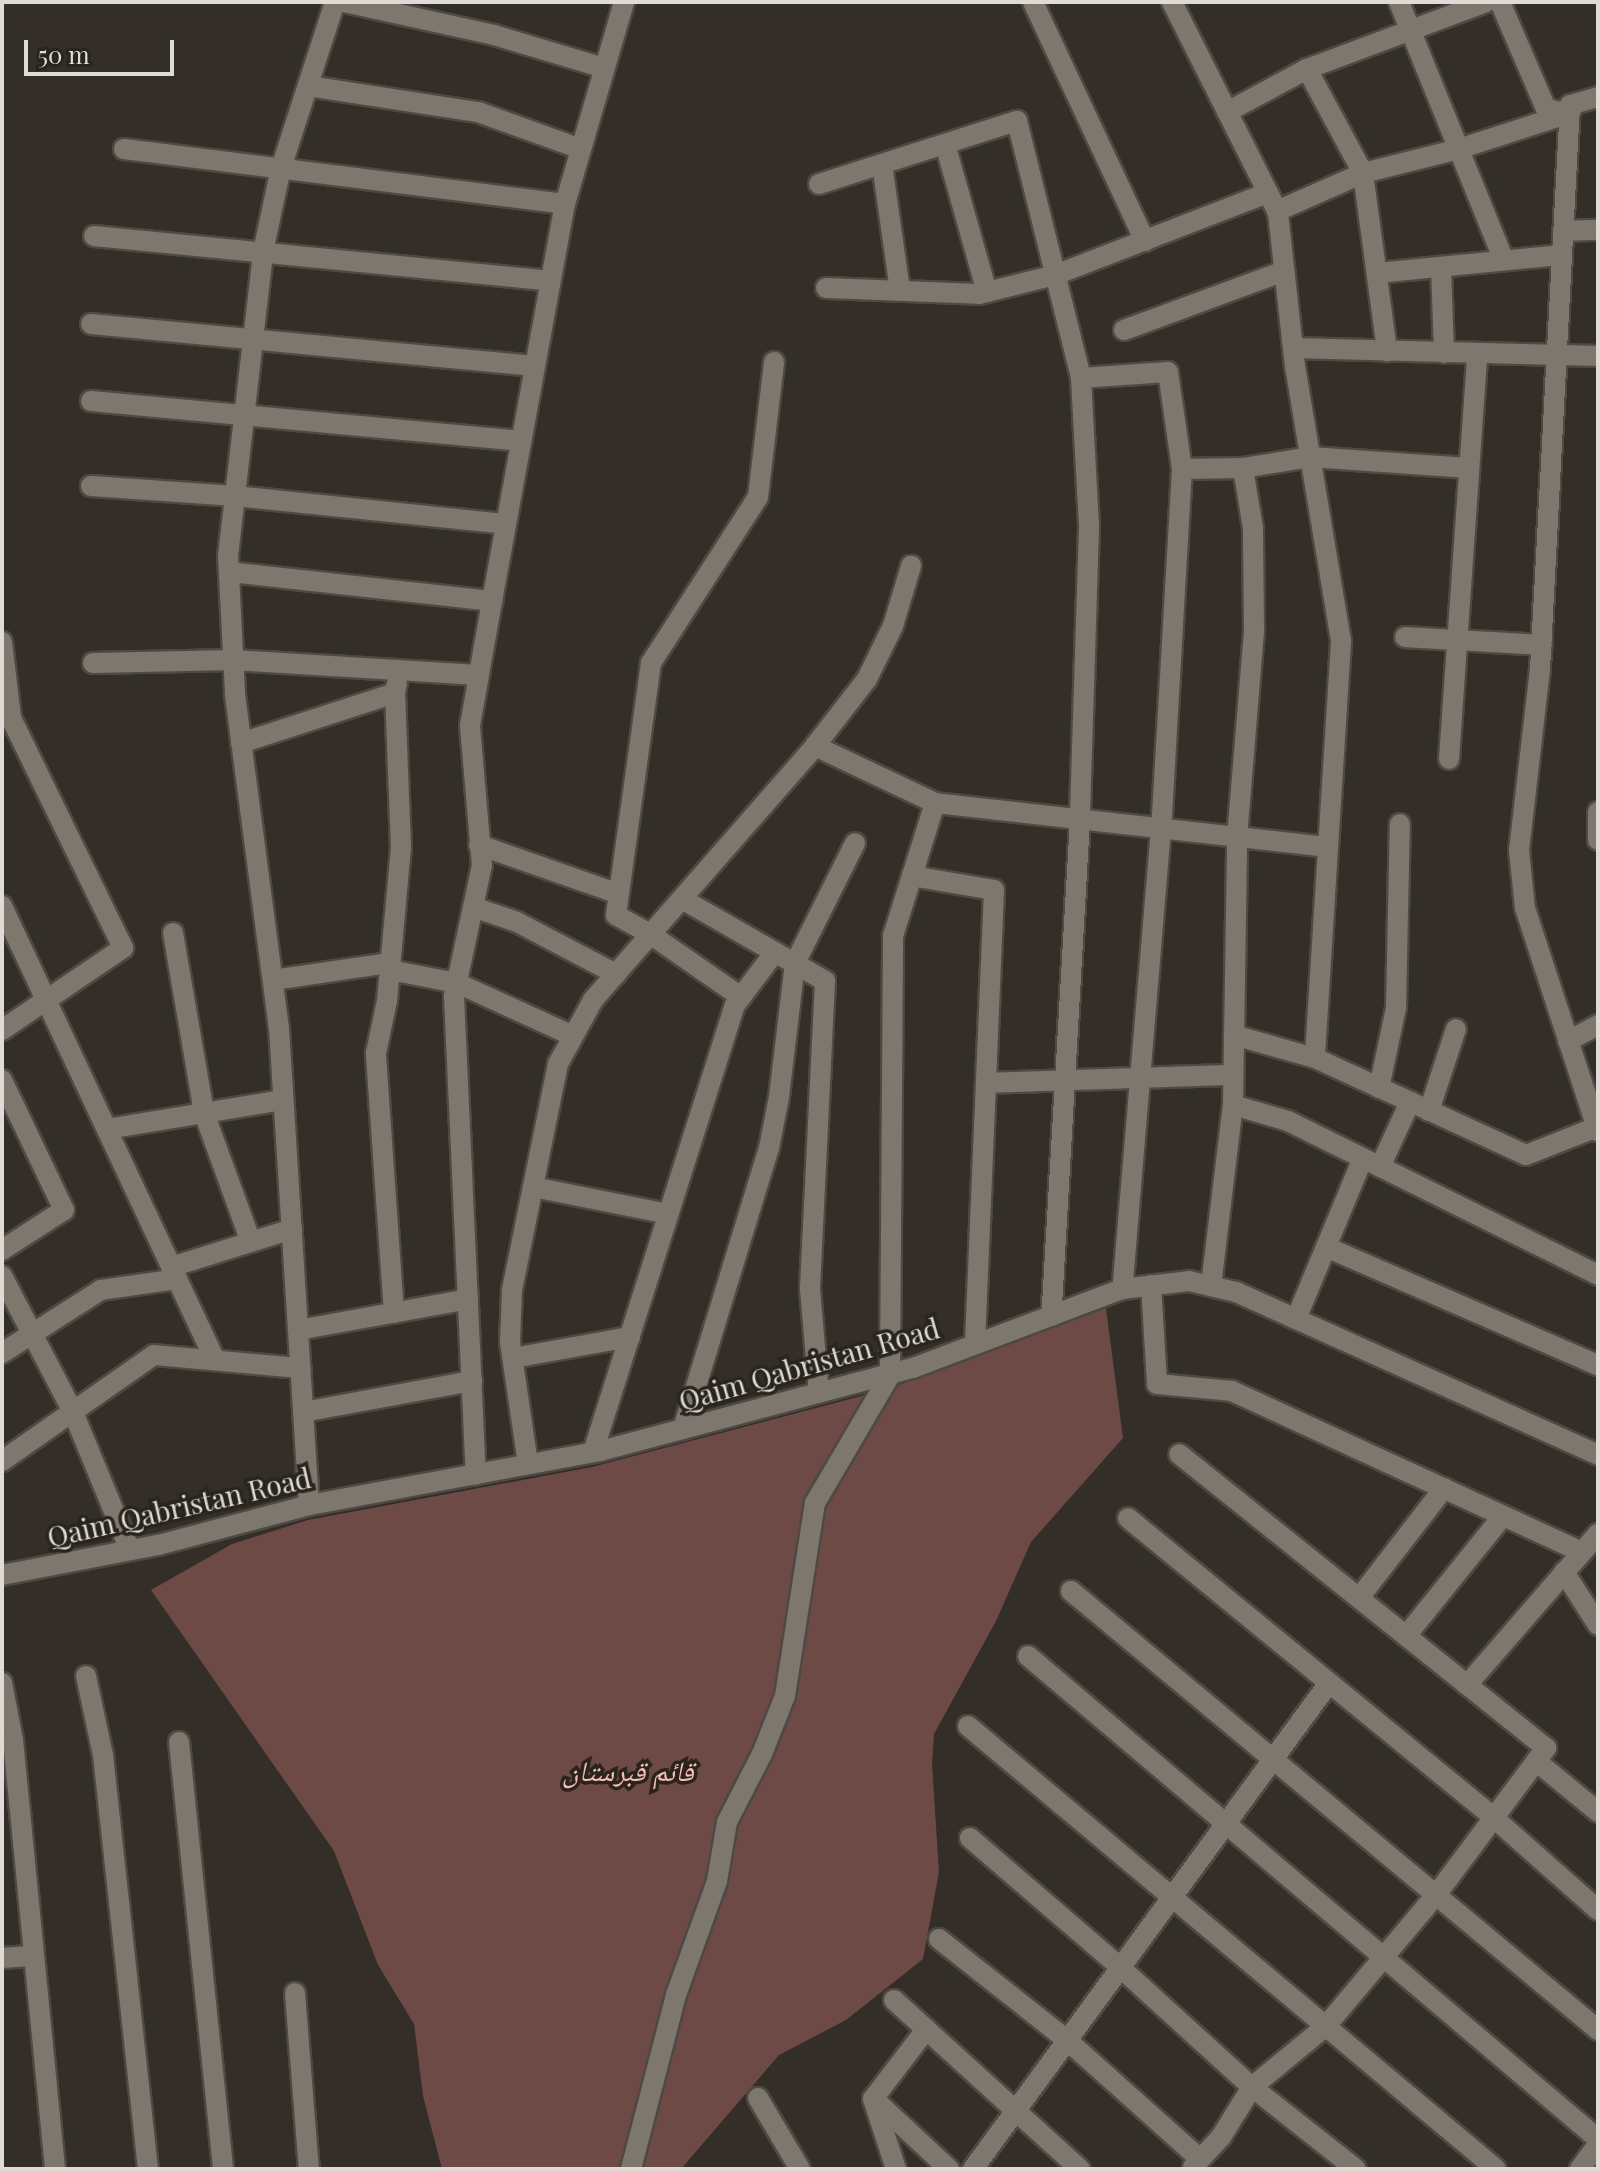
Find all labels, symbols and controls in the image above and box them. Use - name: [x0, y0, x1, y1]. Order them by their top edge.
- scale bar: [28, 24, 178, 74]
- text: 50 m: [38, 38, 90, 70]
- street label: Qaim Qabristan Road: [675, 1311, 943, 1417]
- street label: Qaim Qabristan Road: [44, 1460, 314, 1554]
- park label: قائم قبرستان: [562, 1753, 694, 1787]

